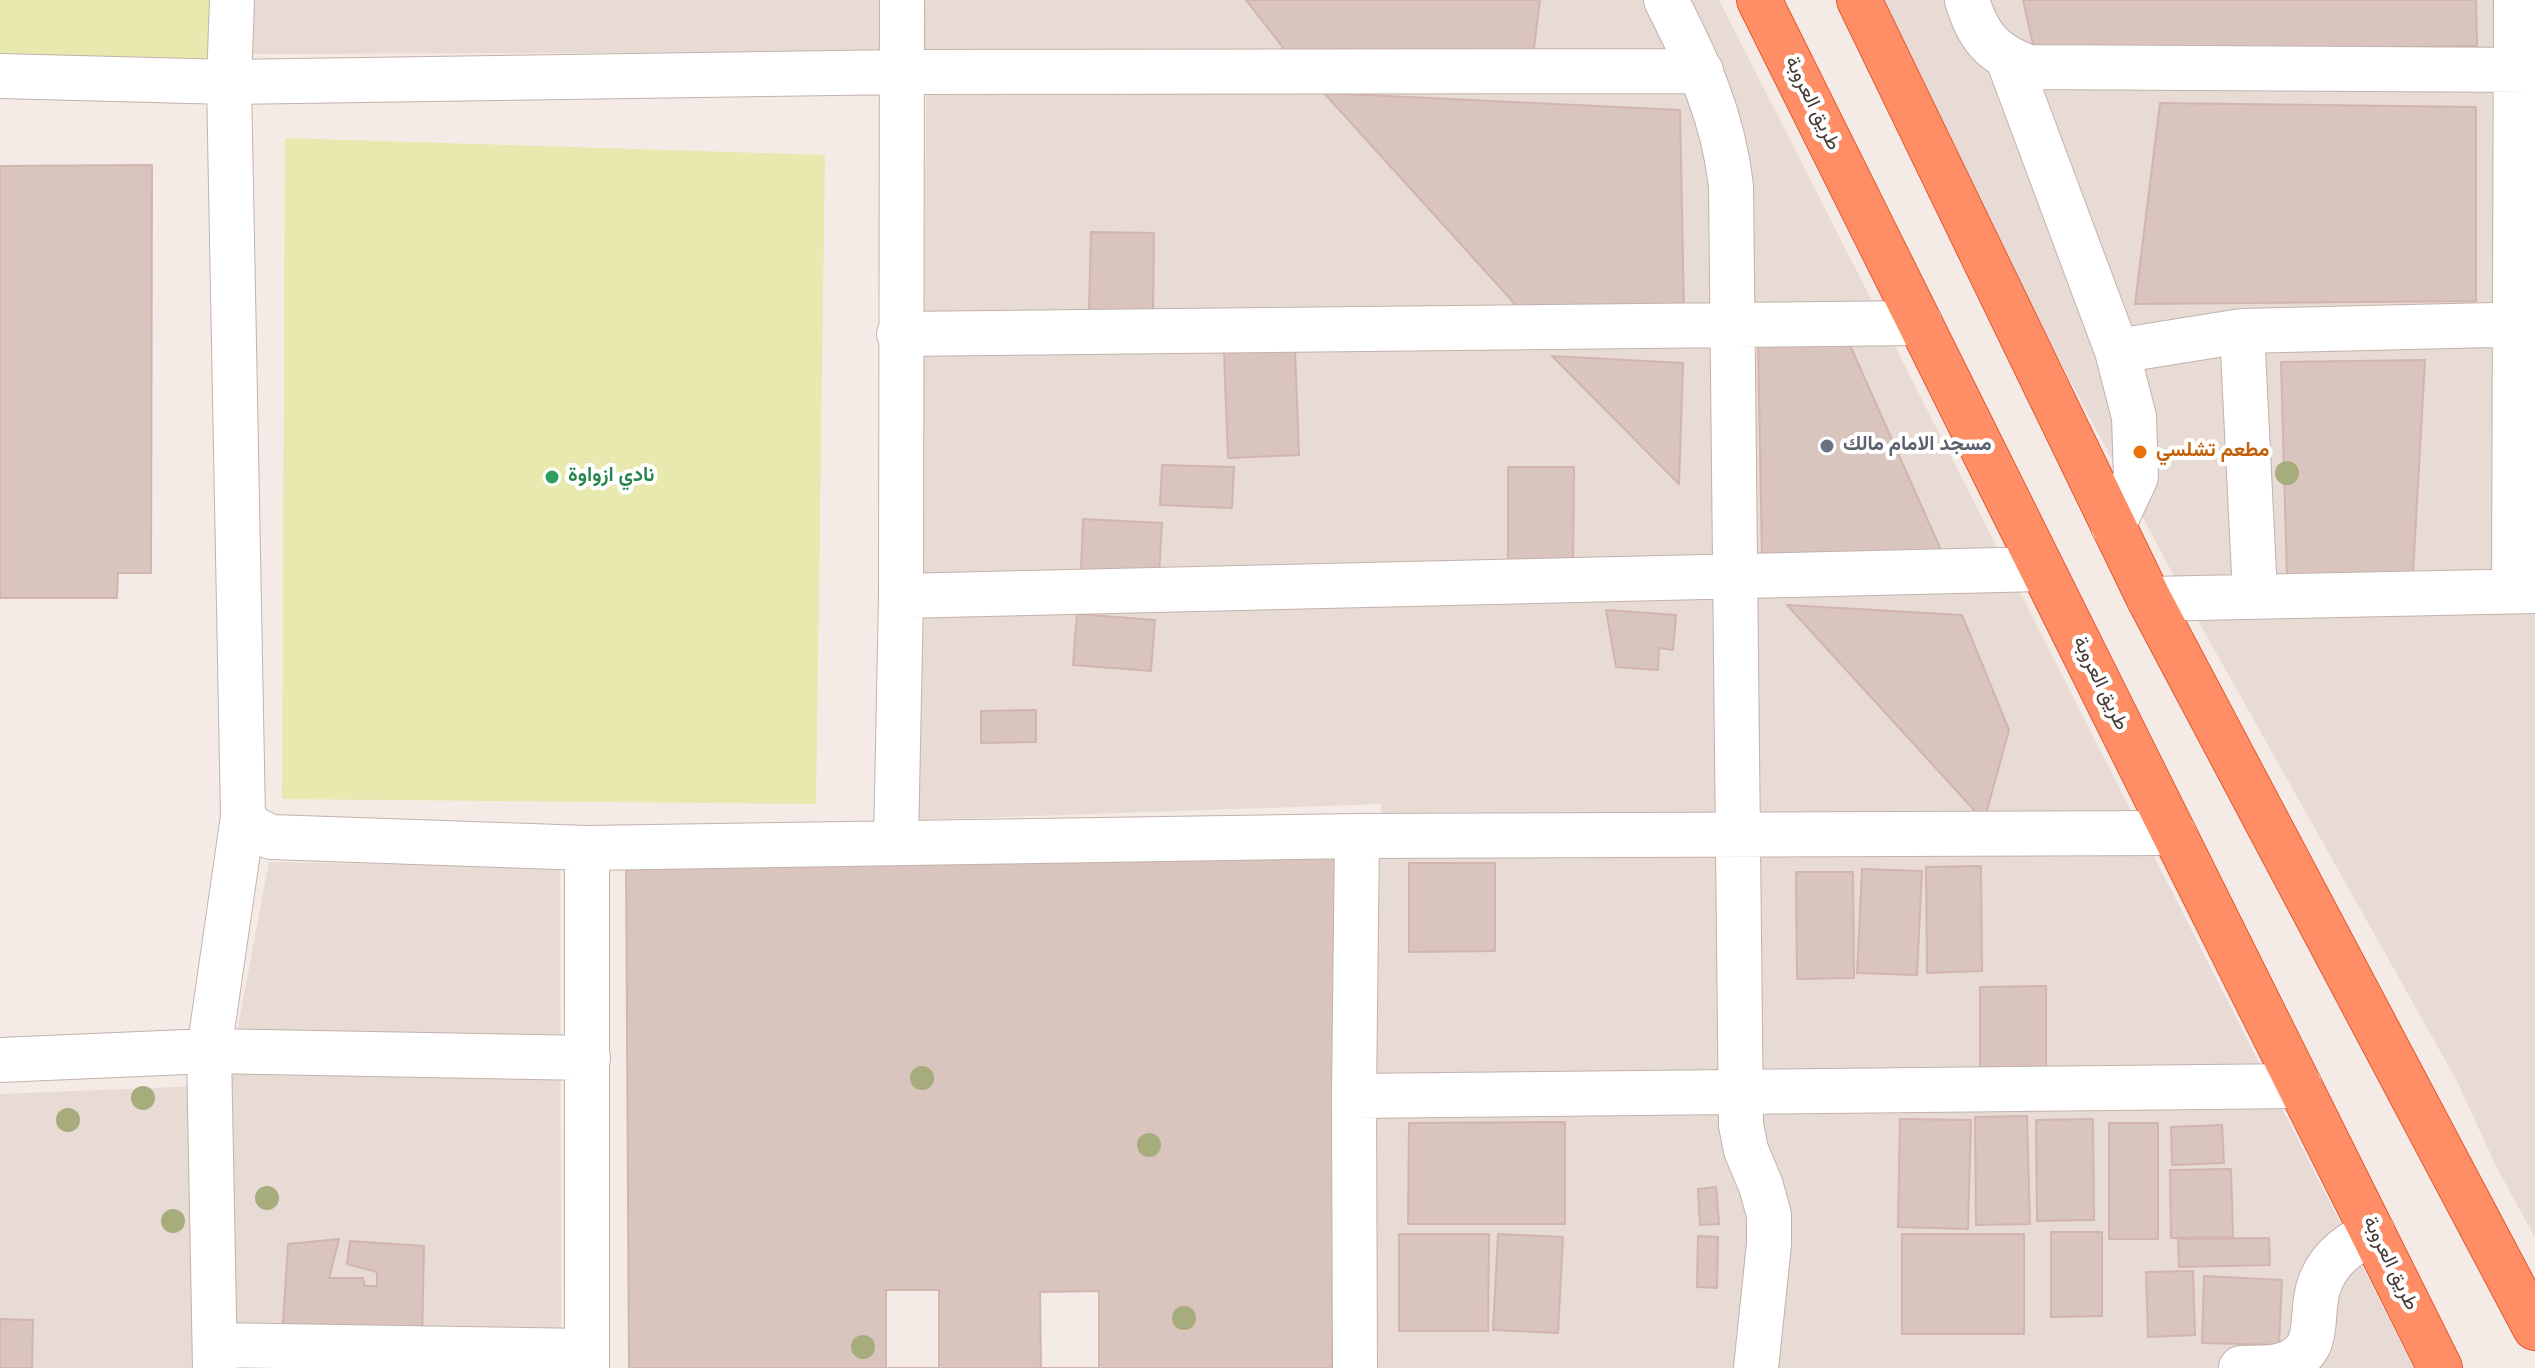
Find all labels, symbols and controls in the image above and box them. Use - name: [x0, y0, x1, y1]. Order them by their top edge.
- street label: طريق العروبة: [1778, 53, 1844, 155]
- place label: مسجد الامام مالك: [1843, 434, 1992, 458]
- marker: مسجد الامام مالك: [1818, 437, 1836, 455]
- place label: مطعم تشلسي: [2156, 440, 2269, 464]
- marker: مطعم تشلسي: [2131, 443, 2149, 461]
- place label: نادي ازواوة: [568, 465, 654, 489]
- marker: نادي ازواوة: [543, 468, 561, 486]
- street label: طريق العروبة: [2066, 633, 2132, 735]
- street label: طريق العروبة: [2356, 1213, 2422, 1315]

